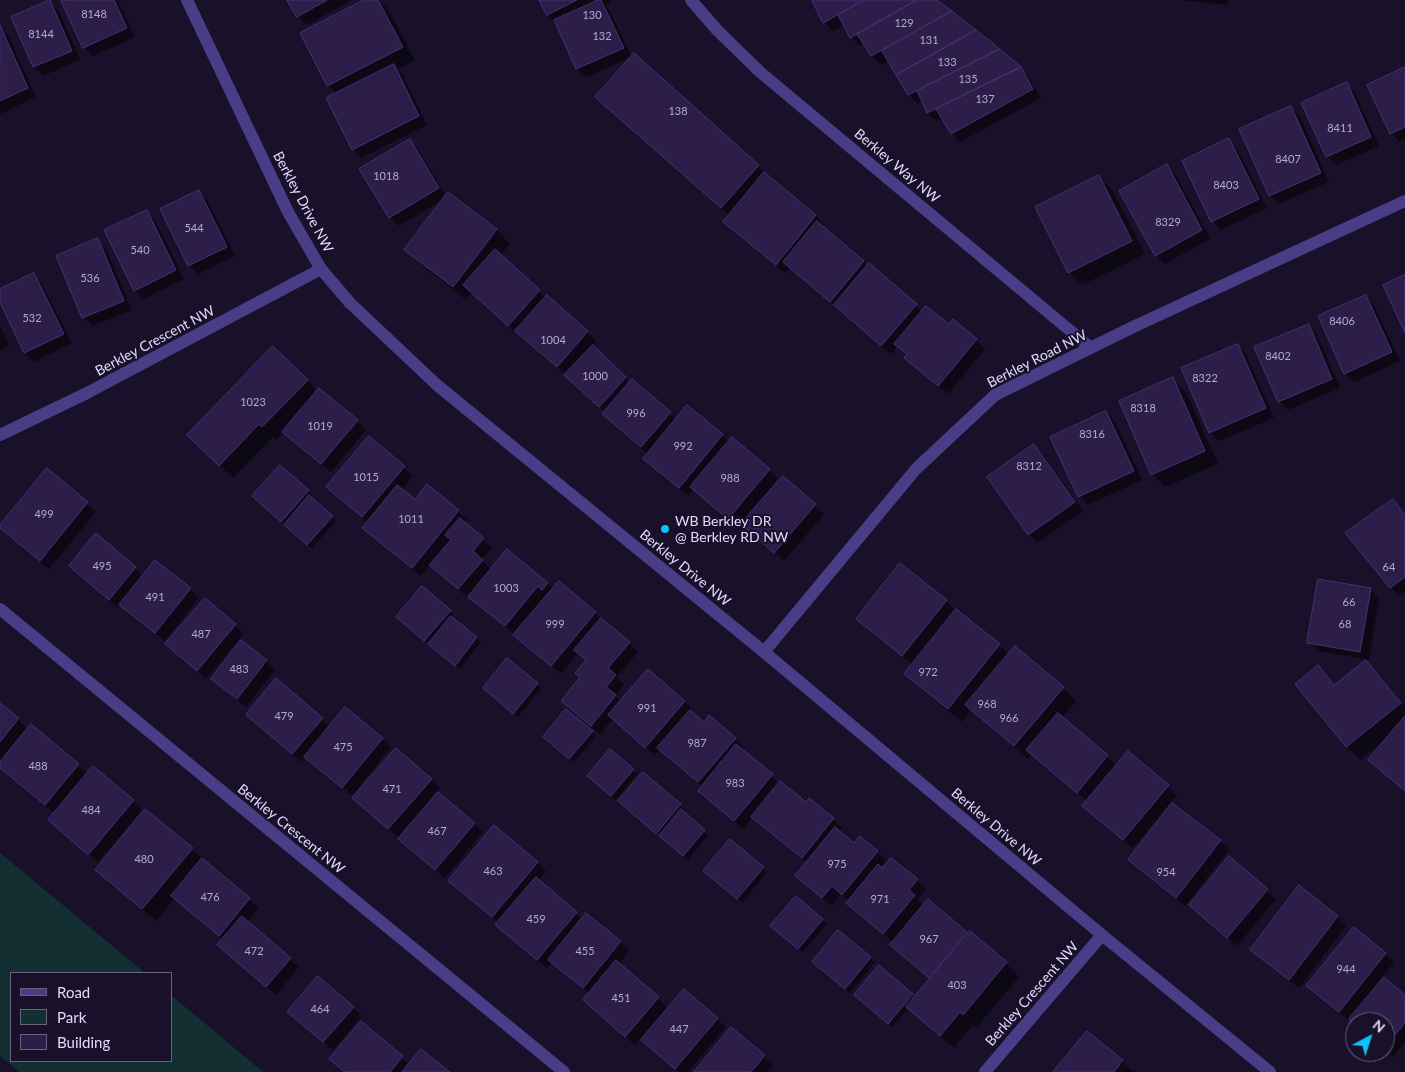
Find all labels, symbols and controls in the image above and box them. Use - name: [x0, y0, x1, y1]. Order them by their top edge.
- house number: 8148: [81, 7, 107, 21]
- house number: 130: [582, 8, 602, 22]
- house number: 129: [894, 16, 914, 30]
- house number: 8144: [28, 27, 54, 41]
- house number: 132: [592, 29, 612, 43]
- house number: 131: [919, 33, 939, 47]
- house number: 133: [937, 55, 957, 69]
- house number: 135: [958, 72, 978, 86]
- house number: 137: [975, 92, 995, 106]
- house number: 138: [668, 104, 688, 118]
- house number: 8411: [1327, 121, 1353, 135]
- street label: Berkley Way NW: [851, 125, 943, 207]
- street label: Berkley Drive NW: [269, 149, 337, 255]
- house number: 8407: [1275, 152, 1301, 166]
- house number: 1018: [373, 169, 399, 183]
- house number: 8403: [1213, 178, 1239, 192]
- house number: 8329: [1155, 215, 1181, 229]
- house number: 544: [184, 221, 204, 235]
- house number: 540: [130, 243, 150, 257]
- house number: 536: [80, 271, 100, 285]
- street label: Berkley Crescent NW: [92, 302, 218, 380]
- house number: 532: [22, 311, 42, 325]
- house number: 8406: [1329, 314, 1355, 328]
- street label: Berkley Road NW: [984, 327, 1090, 391]
- house number: 1004: [540, 333, 566, 347]
- house number: 8402: [1265, 349, 1291, 363]
- house number: 1000: [582, 369, 608, 383]
- house number: 8322: [1192, 371, 1218, 385]
- house number: 1023: [240, 395, 266, 409]
- house number: 8318: [1130, 401, 1156, 415]
- house number: 996: [626, 406, 646, 420]
- house number: 1019: [307, 419, 333, 433]
- house number: 8316: [1079, 427, 1105, 441]
- house number: 992: [673, 439, 693, 453]
- house number: 8312: [1016, 459, 1042, 473]
- house number: 1015: [353, 470, 379, 484]
- house number: 988: [720, 471, 740, 485]
- house number: 499: [34, 507, 54, 521]
- house number: 1011: [398, 512, 424, 526]
- place label: WB Berkley DR @ Berkley RD NW: [675, 513, 788, 546]
- marker: WB Berkley DR @ Berkley RD NW: [659, 523, 671, 535]
- street label: Berkley Drive NW: [636, 526, 734, 610]
- house number: 495: [92, 559, 112, 573]
- house number: 64: [1383, 560, 1395, 574]
- house number: 1003: [493, 581, 519, 595]
- house number: 491: [145, 590, 165, 604]
- house number: 66: [1343, 595, 1355, 609]
- house number: 999: [545, 617, 565, 631]
- house number: 68: [1339, 617, 1351, 631]
- house number: 487: [191, 627, 211, 641]
- house number: 483: [229, 662, 249, 676]
- house number: 972: [918, 665, 938, 679]
- house number: 968: [977, 697, 997, 711]
- house number: 991: [637, 701, 657, 715]
- house number: 479: [274, 709, 294, 723]
- house number: 966: [999, 711, 1019, 725]
- house number: 987: [687, 736, 707, 750]
- house number: 475: [333, 740, 353, 754]
- house number: 488: [28, 759, 48, 773]
- house number: 983: [725, 776, 745, 790]
- street label: Berkley Crescent NW: [234, 781, 348, 877]
- house number: 471: [382, 782, 402, 796]
- street label: Berkley Drive NW: [948, 785, 1044, 869]
- house number: 484: [81, 803, 101, 817]
- house number: 467: [427, 824, 447, 838]
- house number: 480: [134, 852, 154, 866]
- house number: 975: [827, 857, 847, 871]
- house number: 463: [483, 864, 503, 878]
- house number: 954: [1156, 865, 1176, 879]
- house number: 476: [200, 890, 220, 904]
- house number: 971: [870, 892, 890, 906]
- house number: 459: [526, 912, 546, 926]
- house number: 967: [919, 932, 939, 946]
- street label: Berkley Crescent NW: [982, 938, 1082, 1050]
- house number: 472: [244, 944, 264, 958]
- house number: 455: [575, 944, 595, 958]
- house number: 944: [1336, 962, 1356, 976]
- legend: [10, 972, 172, 1062]
- house number: 403: [947, 978, 967, 992]
- text: Road: [57, 983, 90, 1001]
- house number: 451: [611, 991, 631, 1005]
- house number: 464: [310, 1002, 330, 1016]
- text: Park: [57, 1008, 86, 1026]
- north arrow: [1345, 1012, 1395, 1062]
- text: N: [1370, 1016, 1389, 1036]
- house number: 447: [669, 1022, 689, 1036]
- text: Building: [57, 1033, 110, 1051]

